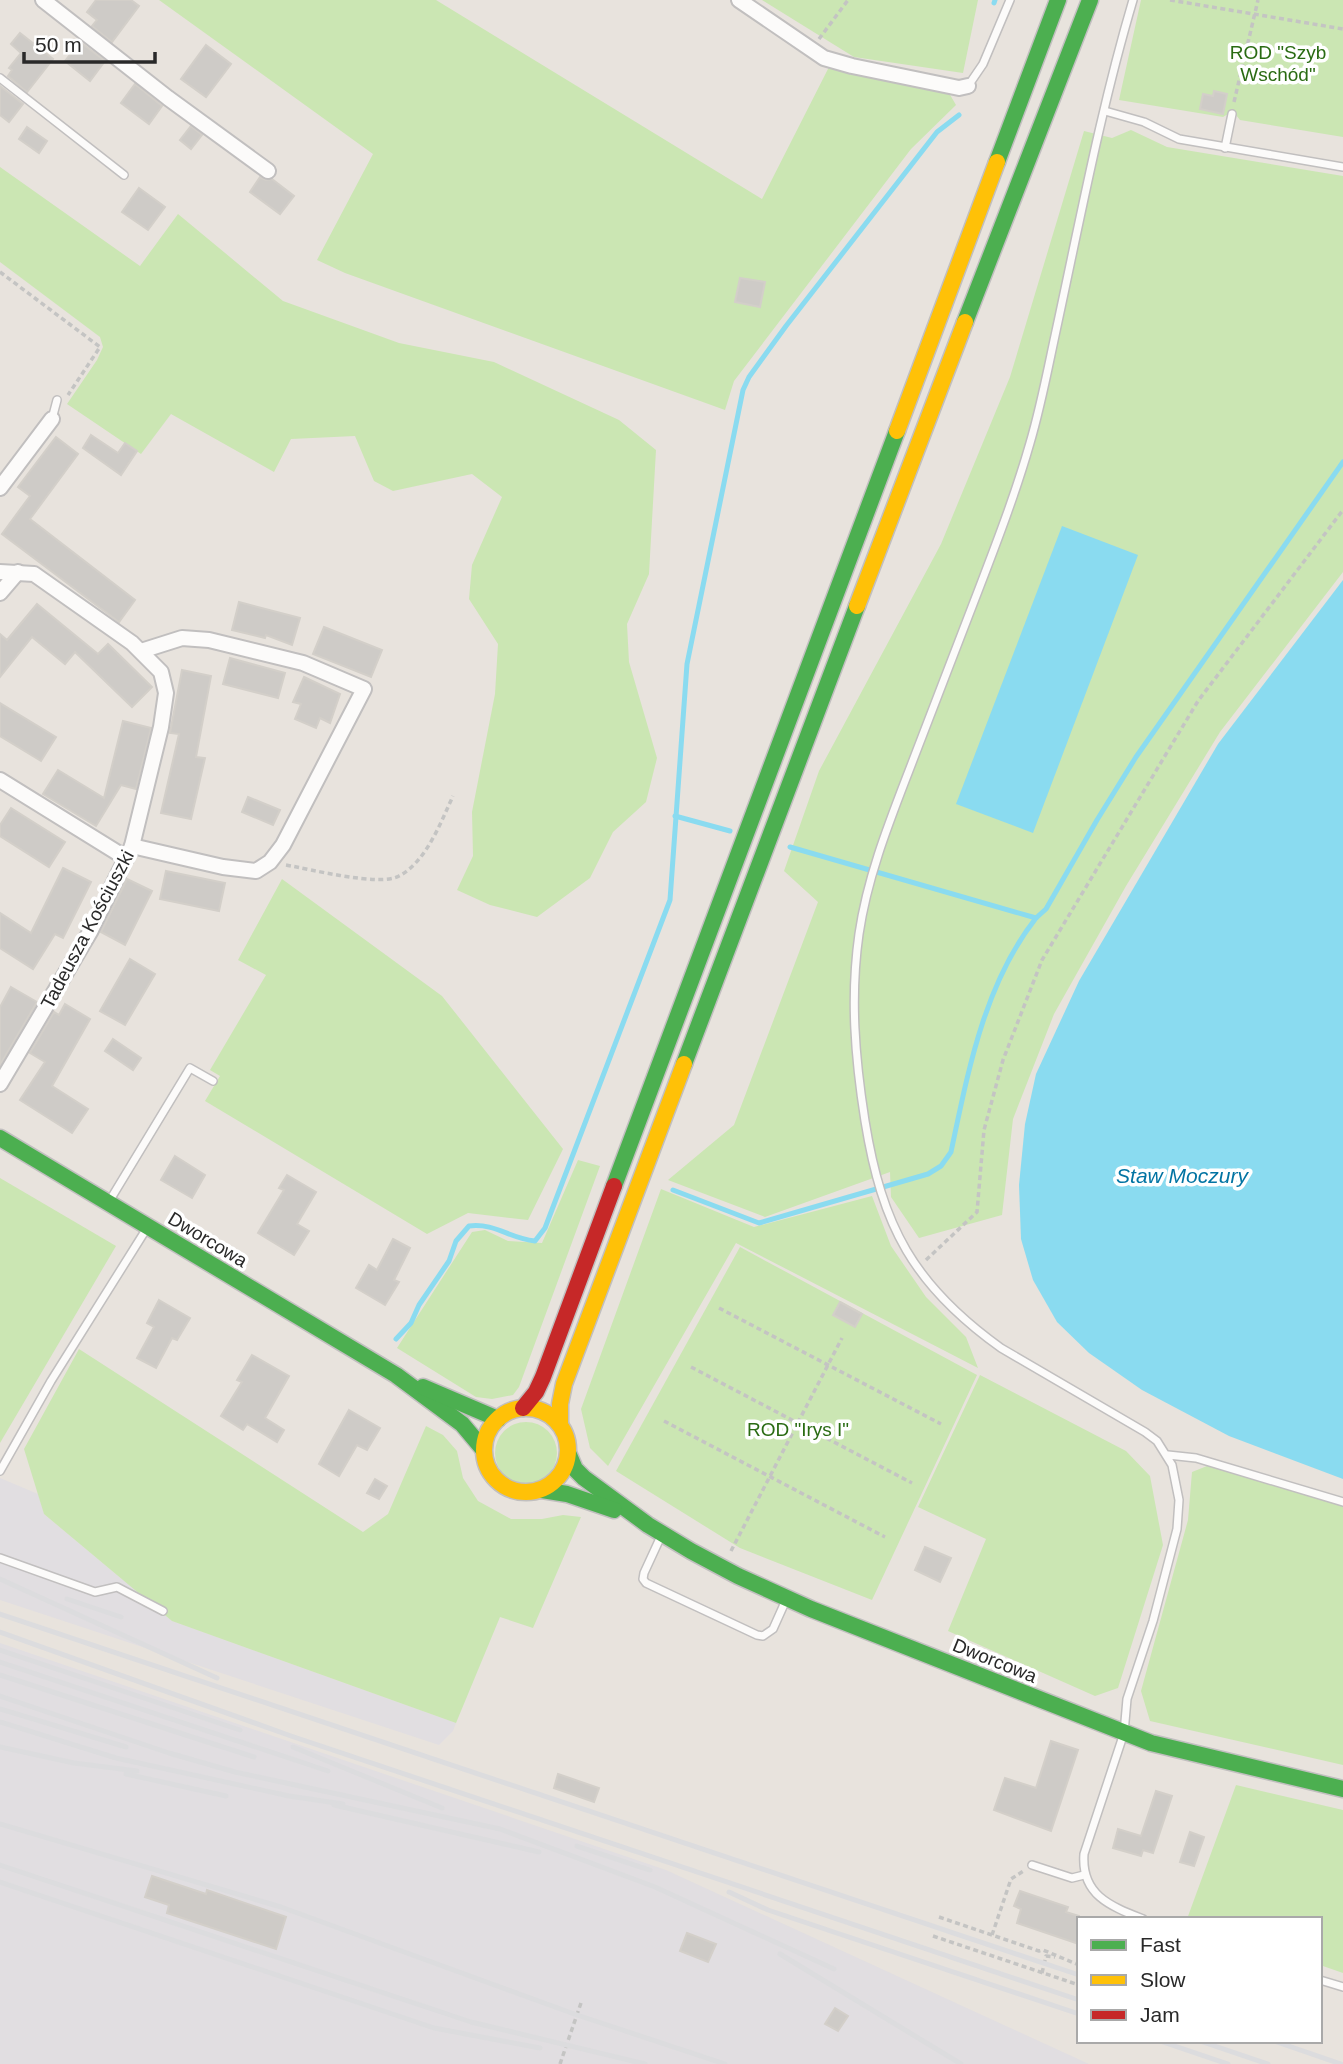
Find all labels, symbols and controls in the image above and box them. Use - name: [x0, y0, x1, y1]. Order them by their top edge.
- scale bar: [24, 21, 156, 65]
- text: 50 m: [35, 33, 82, 56]
- park label: ROD "Szyb Wschód": [1230, 42, 1326, 85]
- street label: Tadeusza Kościuszki: [37, 846, 138, 1012]
- water label: Staw Moczury: [1116, 1164, 1249, 1187]
- street label: Dworcowa: [164, 1208, 252, 1271]
- park label: ROD "Irys I": [747, 1419, 849, 1440]
- street label: Dworcowa: [950, 1634, 1040, 1687]
- legend: [1077, 1917, 1322, 2043]
- text: Fast: [1140, 1933, 1181, 1956]
- text: Slow: [1140, 1968, 1186, 1991]
- text: Jam: [1140, 2003, 1180, 2026]

